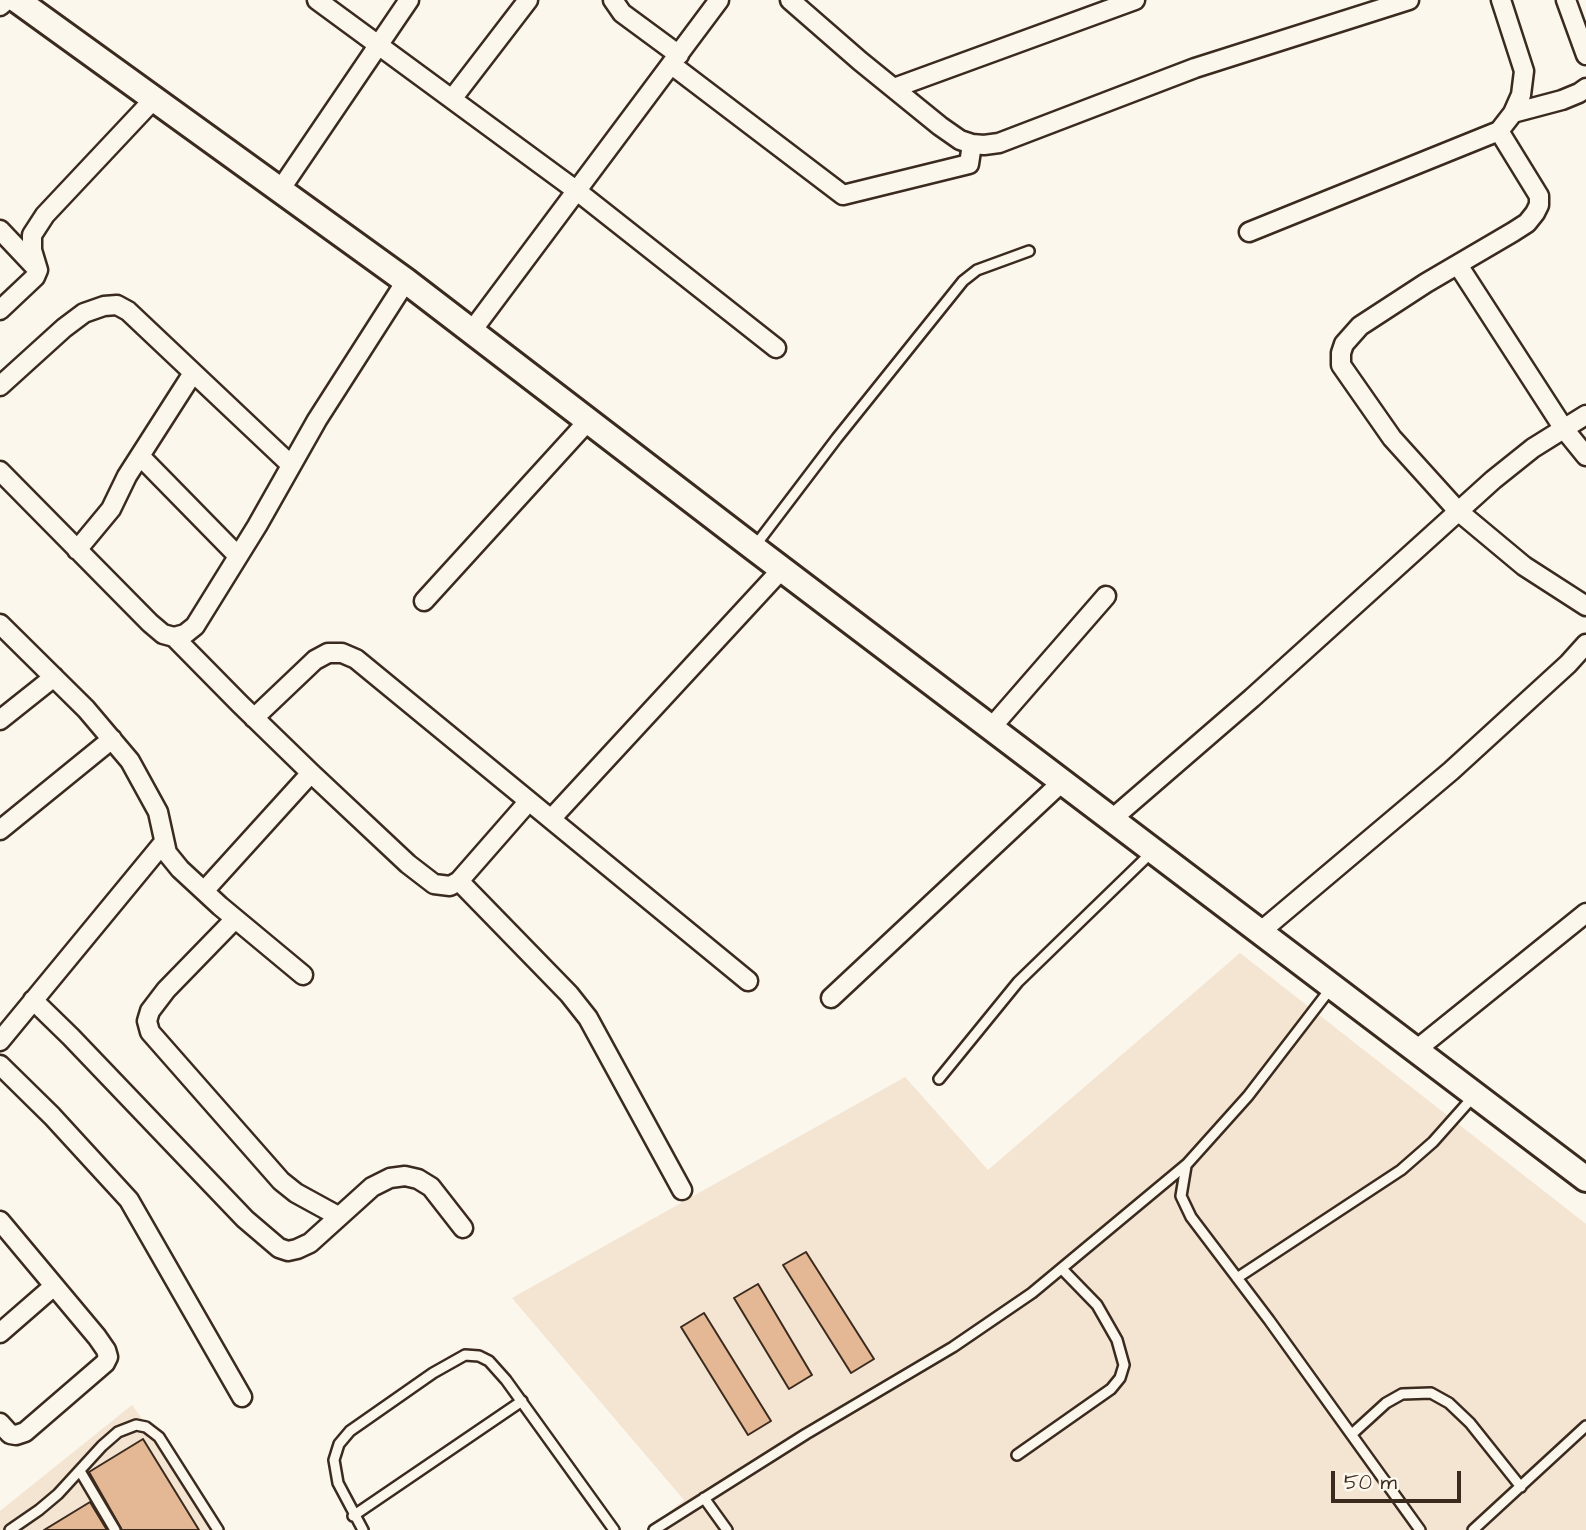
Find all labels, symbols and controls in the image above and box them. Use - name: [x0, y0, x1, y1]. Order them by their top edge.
- scale bar: [1334, 1456, 1464, 1500]
- text: 50 m: [1344, 1468, 1397, 1497]

